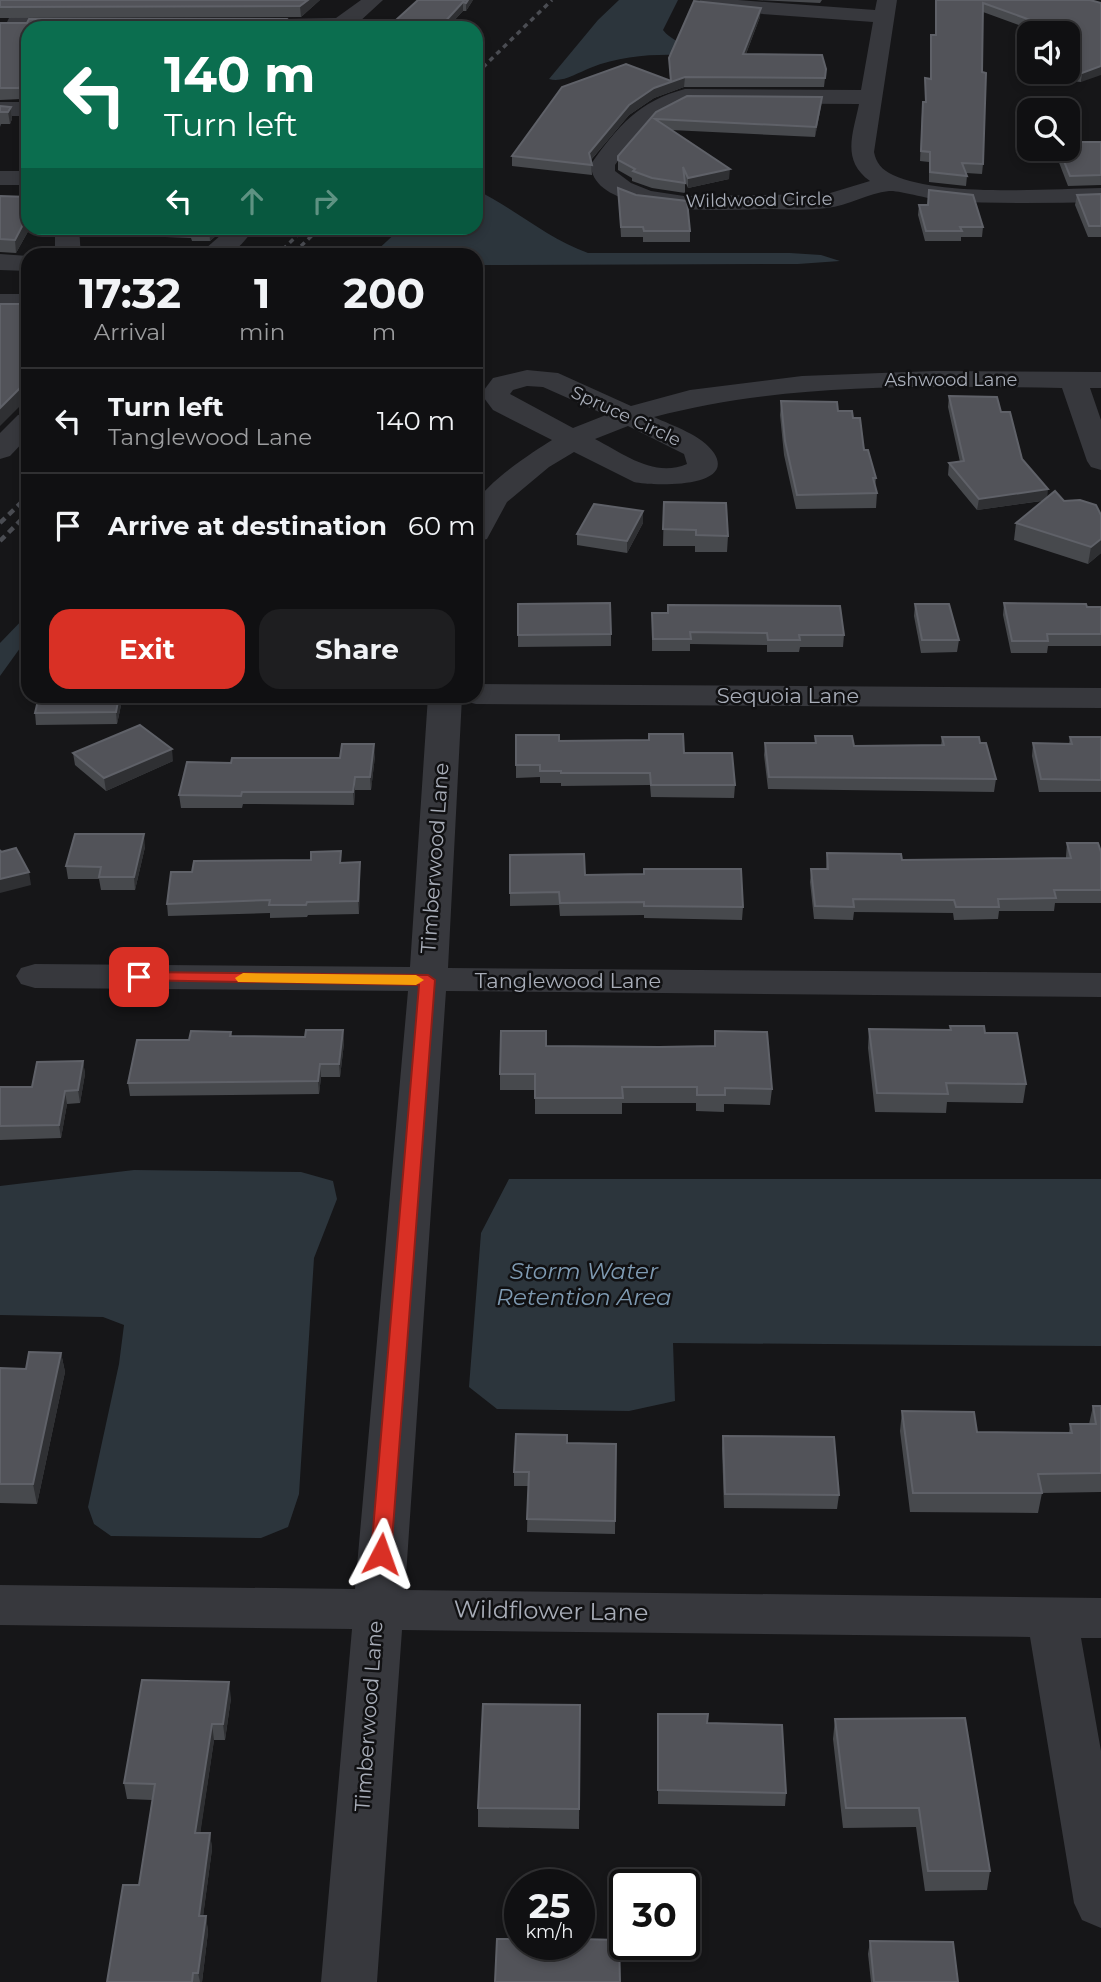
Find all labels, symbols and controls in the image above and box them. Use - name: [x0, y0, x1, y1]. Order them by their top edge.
- map controls: [1017, 21, 1080, 161]
- button: sound: [1017, 21, 1080, 84]
- text: 140 m: [164, 45, 316, 104]
- icon: left: [49, 49, 140, 140]
- button: search: [1017, 98, 1080, 161]
- text: Turn left: [164, 105, 298, 144]
- icon: left: [160, 182, 198, 220]
- icon: ahead: [233, 182, 271, 220]
- icon: right: [306, 182, 344, 220]
- street label: Wildwood Circle: [685, 188, 833, 212]
- text: 17:32: [79, 267, 181, 319]
- text: 1: [254, 267, 270, 319]
- text: 200: [343, 267, 425, 319]
- text: Arrival: [94, 318, 166, 346]
- text: min: [239, 318, 285, 346]
- text: m: [372, 318, 396, 346]
- street label: Ashwood Lane: [885, 369, 1018, 391]
- street label: Spruce Circle: [568, 381, 684, 451]
- text: Turn left: [108, 391, 224, 423]
- icon: left: [49, 402, 87, 440]
- text: 140 m: [377, 405, 455, 437]
- text: Tanglewood Lane: [108, 423, 312, 451]
- icon: arrive: [49, 507, 87, 545]
- text: Arrive at destination: [108, 510, 387, 542]
- text: 60 m: [408, 510, 476, 542]
- button: Exit: [49, 609, 245, 689]
- button: Share: [259, 609, 455, 689]
- street label: Sequoia Lane: [717, 683, 859, 708]
- street label: Timberwood Lane: [415, 762, 454, 954]
- pin: [109, 947, 169, 1007]
- icon: arrive: [120, 958, 158, 996]
- street label: Tanglewood Lane: [475, 968, 661, 993]
- water label: Storm Water Retention Area: [496, 1257, 672, 1311]
- position arrow: [344, 1517, 418, 1591]
- street label: Wildflower Lane: [453, 1594, 649, 1627]
- street label: Timberwood Lane: [349, 1620, 388, 1812]
- speed limit sign: 30: [609, 1869, 700, 1960]
- text: 25: [529, 1884, 570, 1927]
- text: km/h: [525, 1921, 574, 1943]

